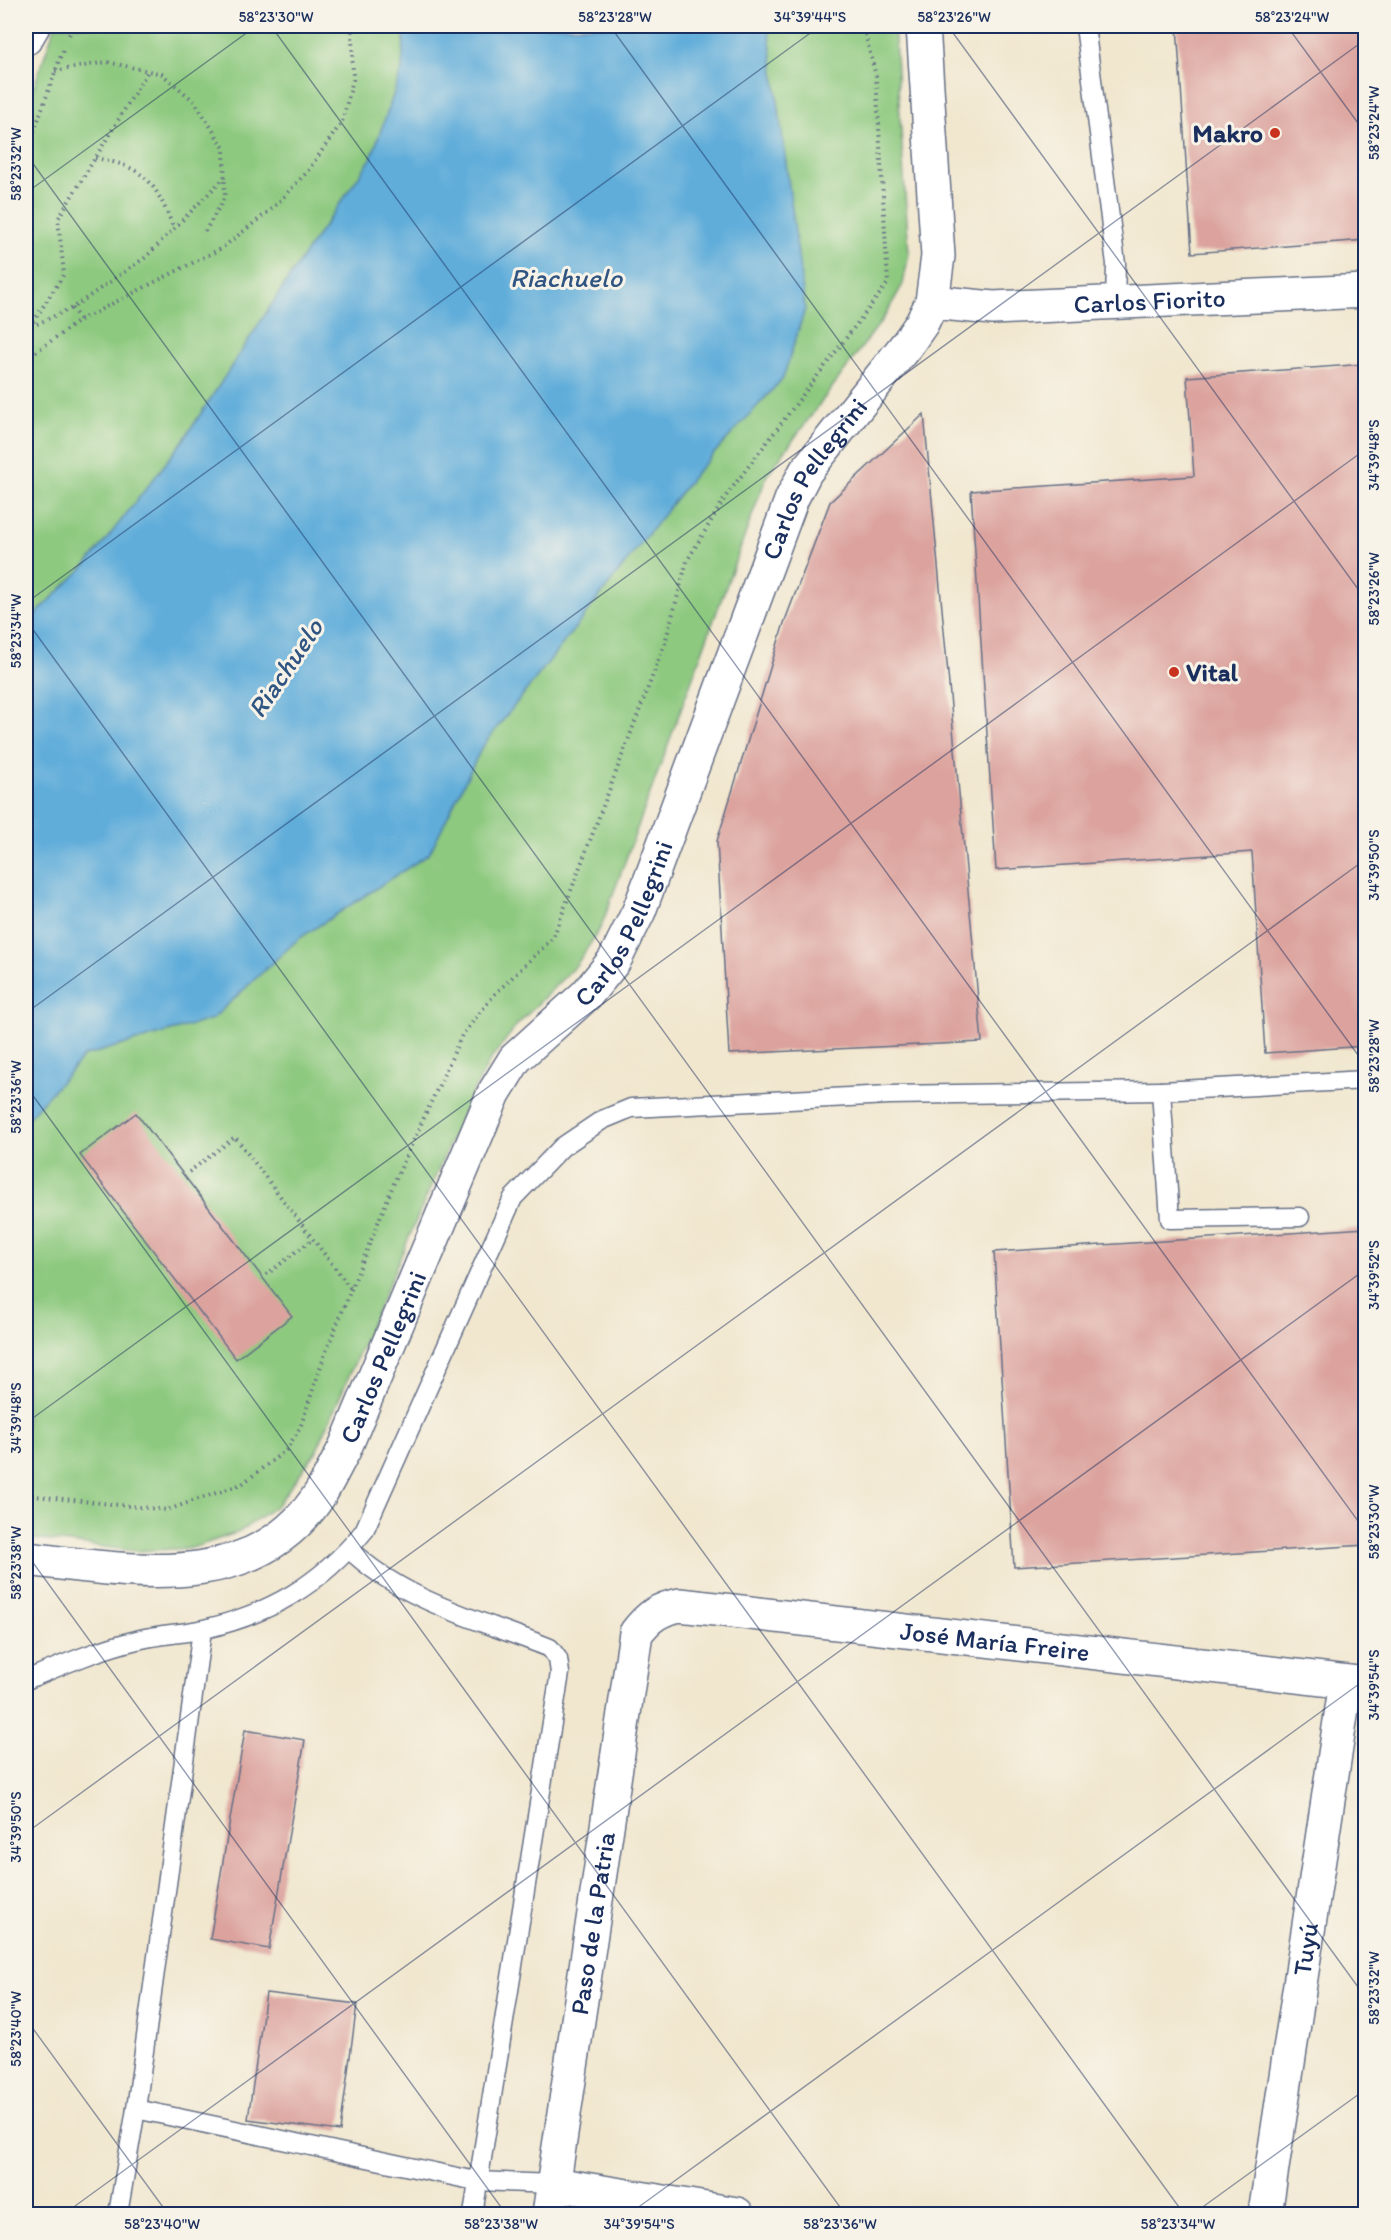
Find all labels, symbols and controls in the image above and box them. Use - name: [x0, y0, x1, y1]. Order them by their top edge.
- text: 58°23'30"W: [238, 8, 314, 26]
- text: 58°23'28"W: [578, 8, 652, 26]
- text: 34°39'44"S: [774, 8, 846, 26]
- text: 58°23'26"W: [917, 8, 991, 26]
- text: 58°23'24"W: [1255, 8, 1329, 26]
- text: 58°23'24"W: [1365, 86, 1383, 160]
- place label: Makro: [1193, 117, 1263, 149]
- marker: Makro: [1268, 126, 1282, 140]
- text: 58°23'32"W: [7, 127, 25, 201]
- water label: Riachuelo: [510, 261, 623, 294]
- street label: Carlos Fiorito: [1073, 281, 1226, 320]
- street label: Carlos Pellegrini: [755, 391, 874, 564]
- text: 34°39'48"S: [1365, 419, 1383, 491]
- text: 58°23'26"W: [1365, 552, 1383, 626]
- text: 58°23'34"W: [7, 593, 25, 668]
- water label: Riachuelo: [240, 611, 331, 724]
- place label: Vital: [1186, 656, 1239, 688]
- marker: Vital: [1167, 665, 1181, 679]
- text: 34°39'50"S: [1365, 829, 1383, 901]
- street label: Carlos Pellegrini: [568, 836, 680, 1014]
- text: 58°23'28"W: [1365, 1019, 1383, 1093]
- text: 58°23'36"W: [7, 1060, 25, 1134]
- text: 34°39'52"S: [1365, 1240, 1383, 1310]
- street label: Carlos Pellegrini: [333, 1266, 433, 1448]
- text: 34°39'48"S: [7, 1382, 25, 1454]
- text: 58°23'30"W: [1365, 1484, 1383, 1560]
- text: 58°23'38"W: [7, 1526, 25, 1600]
- street label: José María Freire: [898, 1614, 1091, 1668]
- text: 34°39'54"S: [1365, 1649, 1383, 1721]
- text: 34°39'50"S: [7, 1791, 25, 1863]
- street label: Paso de la Patria: [563, 1829, 622, 2017]
- street label: Tuyú: [1285, 1920, 1325, 1978]
- text: 58°23'32"W: [1365, 1951, 1383, 2025]
- text: 58°23'40"W: [7, 1991, 25, 2067]
- text: 58°23'40"W: [124, 2215, 200, 2233]
- text: 58°23'38"W: [464, 2215, 538, 2233]
- text: 34°39'54"S: [603, 2215, 675, 2233]
- text: 58°23'36"W: [803, 2215, 877, 2233]
- text: 58°23'34"W: [1141, 2215, 1216, 2233]

